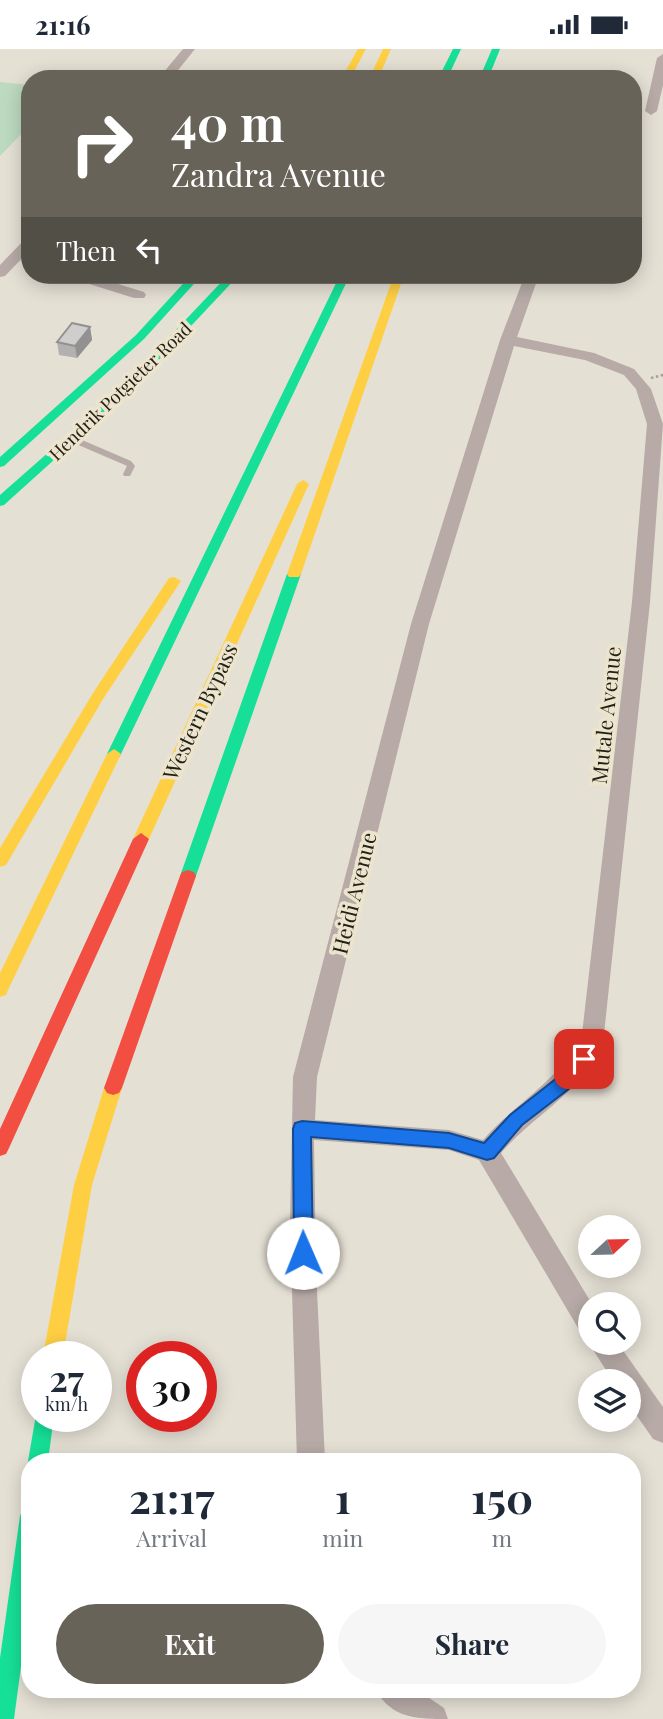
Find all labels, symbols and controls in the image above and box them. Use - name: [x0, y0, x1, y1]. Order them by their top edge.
- text: 21:16: [35, 7, 91, 42]
- text: 40 m: [171, 89, 284, 154]
- icon: right: [56, 98, 147, 189]
- text: Zandra Avenue: [171, 152, 386, 195]
- icon: left: [130, 231, 168, 269]
- text: Then: [56, 233, 116, 268]
- street label: Hendrik Potgieter Road: [43, 316, 197, 466]
- street label: Western Bypass: [155, 638, 243, 785]
- street label: Mutale Avenue: [584, 645, 626, 785]
- street label: Heidi Avenue: [324, 829, 382, 957]
- pin: [554, 1029, 614, 1089]
- icon: arrive: [565, 1040, 603, 1078]
- north arrow: [578, 1215, 640, 1277]
- map controls: [578, 1215, 641, 1432]
- position arrow: [266, 1216, 340, 1290]
- button: search: [578, 1292, 641, 1355]
- speed limit sign: 30: [126, 1341, 217, 1432]
- text: 27: [49, 1354, 84, 1401]
- button: layers: [578, 1369, 641, 1432]
- text: km/h: [45, 1392, 88, 1416]
- text: 21:17: [129, 1469, 214, 1525]
- text: 1: [335, 1469, 351, 1525]
- text: 150: [471, 1469, 533, 1525]
- text: Arrival: [136, 1522, 207, 1553]
- text: min: [322, 1522, 363, 1553]
- text: m: [492, 1522, 512, 1553]
- button: Exit: [56, 1604, 324, 1684]
- button: Share: [338, 1604, 606, 1684]

